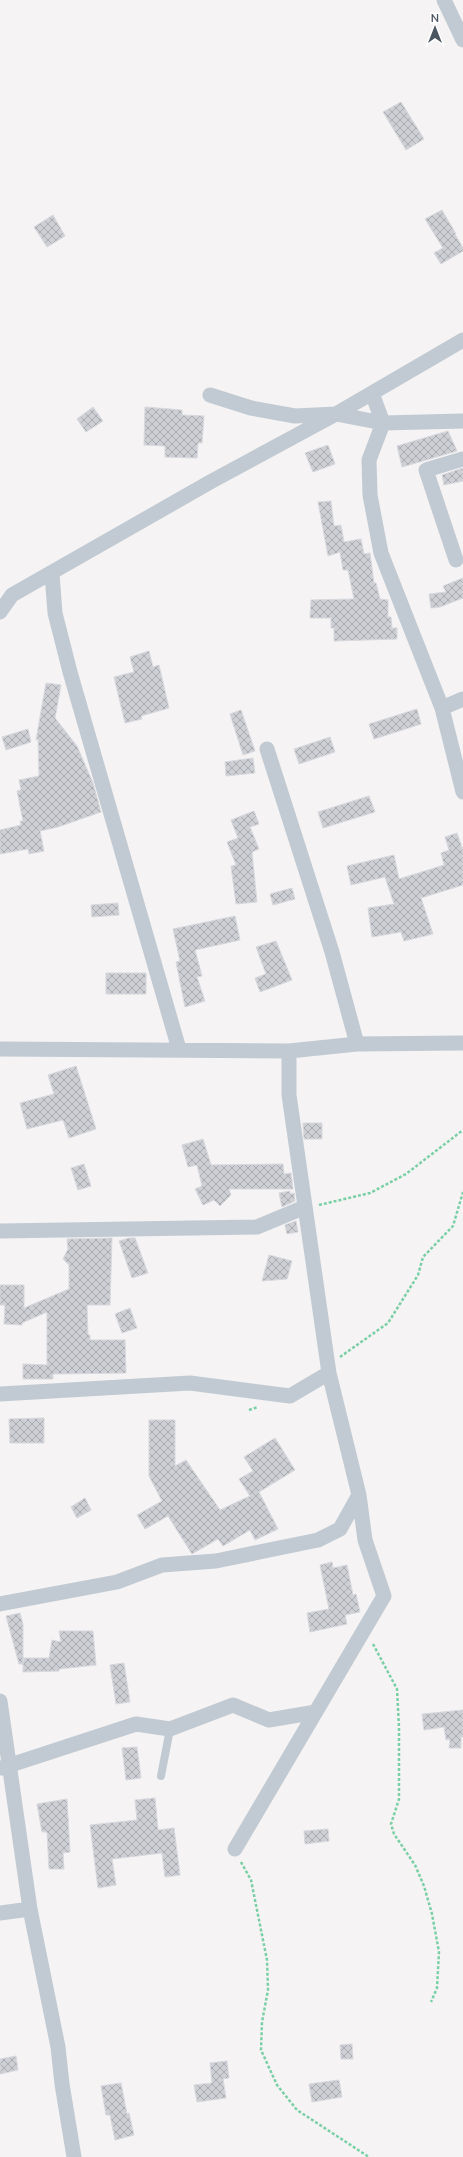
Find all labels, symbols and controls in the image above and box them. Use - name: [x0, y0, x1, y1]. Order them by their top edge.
- north arrow: [415, 8, 455, 48]
- text: N: [431, 11, 439, 25]

